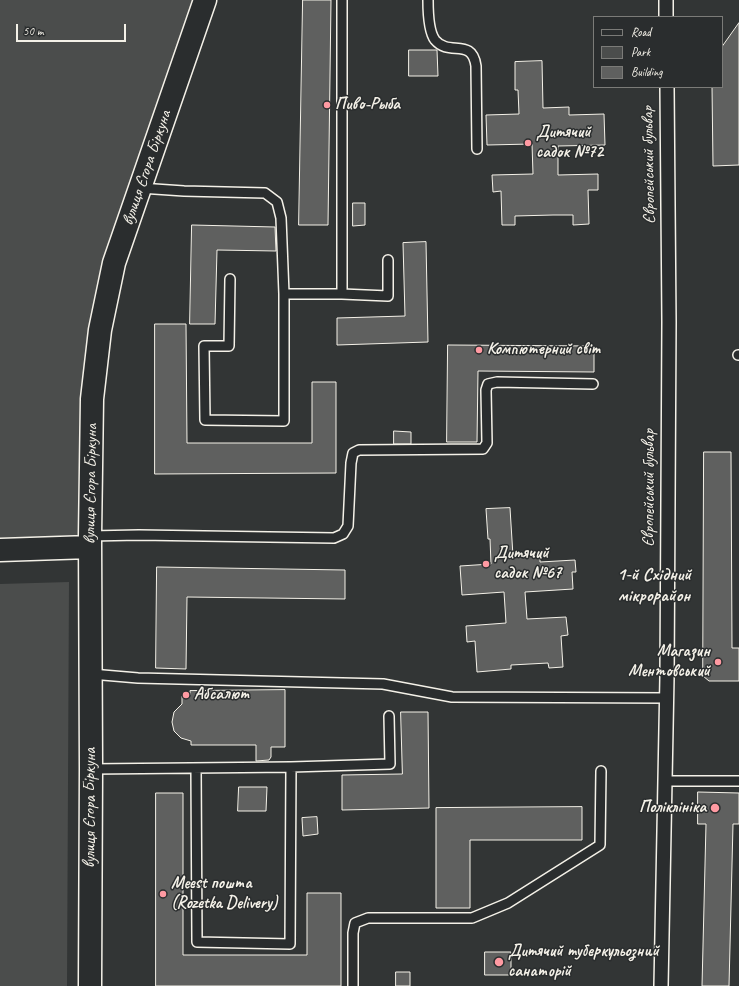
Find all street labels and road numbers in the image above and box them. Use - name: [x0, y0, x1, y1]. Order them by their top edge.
- street label: Європейський бульвар: [638, 106, 660, 224]
- street label: вулиця Єгора Біркуна: [118, 108, 176, 228]
- street label: вулиця Єгора Біркуна: [80, 424, 102, 544]
- street label: Європейський бульвар: [640, 429, 660, 547]
- street label: вулиця Єгора Біркуна: [81, 748, 101, 868]

